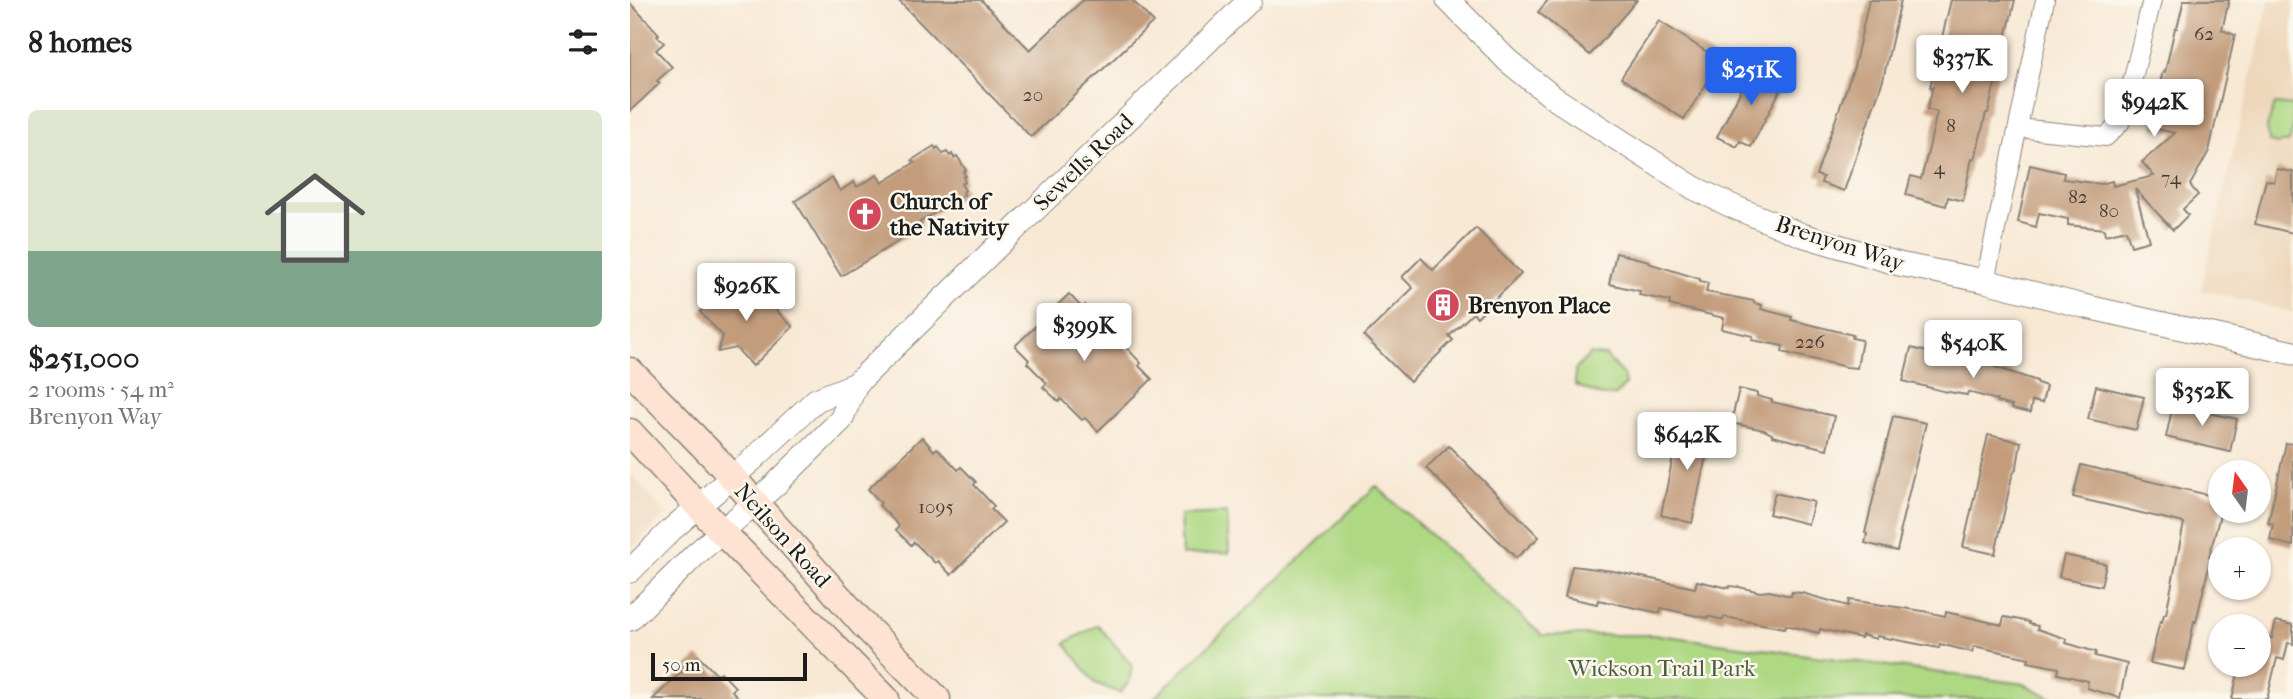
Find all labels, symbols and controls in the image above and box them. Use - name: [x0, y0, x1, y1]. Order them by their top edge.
- icon: filters: [564, 23, 602, 61]
- house number: 62: [2194, 23, 2214, 45]
- text: 8 homes: [28, 25, 132, 60]
- pin: $337K: [1913, 36, 2011, 95]
- text: $337K: [1932, 44, 1992, 71]
- pin: $251K: [1702, 48, 1800, 107]
- text: $251K: [1721, 56, 1781, 83]
- pin: $942K: [2105, 80, 2203, 139]
- house number: 20: [1023, 84, 1043, 106]
- text: $942K: [2121, 88, 2187, 115]
- street label: Sewells Road: [1028, 108, 1139, 217]
- house number: 8: [1946, 115, 1956, 137]
- icon: home: [252, 155, 378, 281]
- house number: 4: [1933, 157, 1945, 179]
- house number: 74: [2161, 167, 2182, 189]
- house number: 82: [2068, 186, 2088, 208]
- place label: Church of the Nativity: [889, 188, 1010, 241]
- church icon: Church of the Nativity: [846, 195, 884, 233]
- house number: 80: [2099, 200, 2119, 222]
- street label: Brenyon Way: [1772, 210, 1908, 277]
- pin: $926K: [697, 264, 795, 323]
- text: $926K: [713, 272, 779, 299]
- building icon: Brenyon Place: [1424, 286, 1462, 324]
- place label: Brenyon Place: [1468, 292, 1611, 319]
- pin: $399K: [1035, 304, 1133, 363]
- text: $399K: [1053, 312, 1115, 339]
- pin: $540K: [1924, 320, 2022, 380]
- text: $540K: [1940, 329, 2006, 356]
- house number: 226: [1795, 331, 1826, 353]
- text: $251,000: [28, 341, 139, 376]
- pin: $352K: [2153, 368, 2251, 428]
- text: 2 rooms · 54 m²: [28, 376, 174, 403]
- text: $352K: [2172, 377, 2232, 404]
- text: Brenyon Way: [28, 403, 162, 430]
- pin: $642K: [1638, 412, 1736, 472]
- text: $642K: [1653, 421, 1721, 448]
- north arrow: [2208, 460, 2272, 523]
- map controls: [2208, 460, 2271, 677]
- street label: Neilson Road: [729, 478, 837, 593]
- house number: 1095: [918, 496, 954, 518]
- button: +: [2208, 537, 2271, 600]
- button: −: [2208, 614, 2271, 677]
- scale bar: [651, 650, 807, 682]
- text: 50 m: [662, 654, 701, 676]
- park label: Wickson Trail Park: [1567, 655, 1757, 682]

